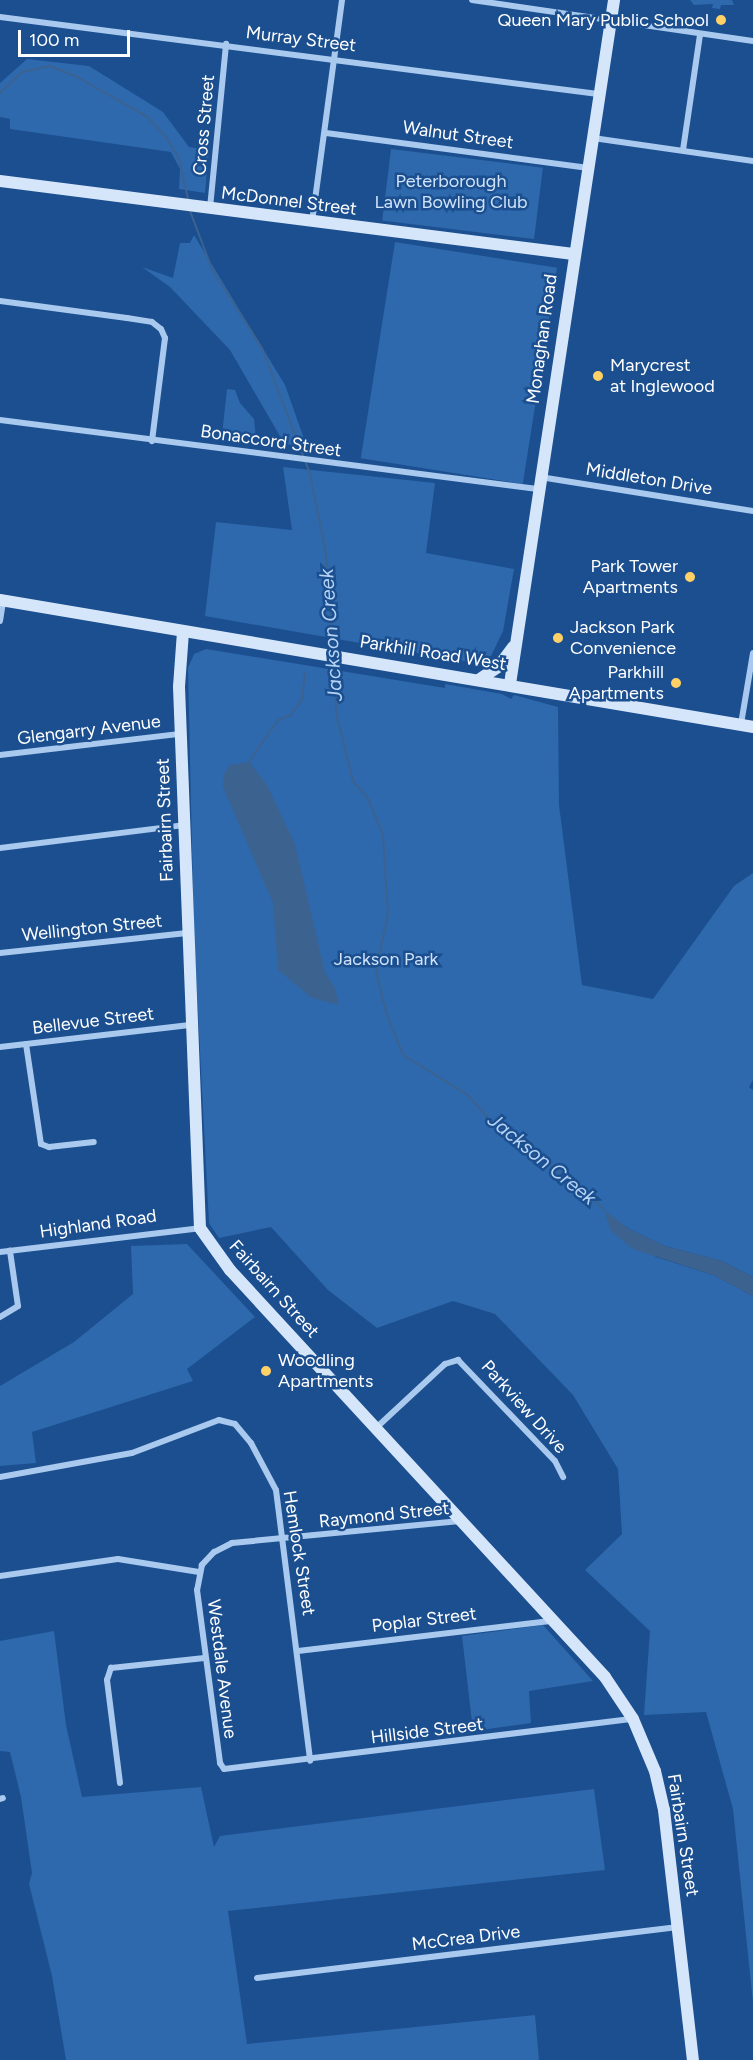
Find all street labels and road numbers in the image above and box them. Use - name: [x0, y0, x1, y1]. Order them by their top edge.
- street label: Murray Street: [245, 22, 357, 56]
- street label: Cross Street: [189, 74, 219, 176]
- street label: Walnut Street: [401, 117, 515, 153]
- street label: McDonnel Street: [220, 182, 358, 220]
- street label: Monaghan Road: [522, 273, 562, 405]
- street label: Bonaccord Street: [199, 420, 343, 462]
- street label: Middleton Drive: [584, 458, 714, 500]
- street label: Parkhill Road West: [358, 631, 508, 675]
- street label: Glengarry Avenue: [16, 710, 162, 750]
- street label: Fairbairn Street: [152, 758, 178, 882]
- street label: Wellington Street: [21, 910, 163, 946]
- street label: Bellevue Street: [31, 1003, 155, 1039]
- street label: Highland Road: [38, 1205, 158, 1243]
- street label: Fairbairn Street: [224, 1236, 324, 1342]
- street label: Parkview Drive: [477, 1356, 571, 1458]
- street label: Hemlock Street: [278, 1489, 320, 1617]
- street label: Raymond Street: [318, 1497, 450, 1533]
- street label: Westdale Avenue: [203, 1598, 241, 1740]
- street label: Poplar Street: [370, 1603, 478, 1637]
- street label: Hillside Street: [369, 1713, 485, 1749]
- street label: Fairbairn Street: [663, 1772, 703, 1898]
- street label: McCrea Drive: [411, 1921, 521, 1955]

